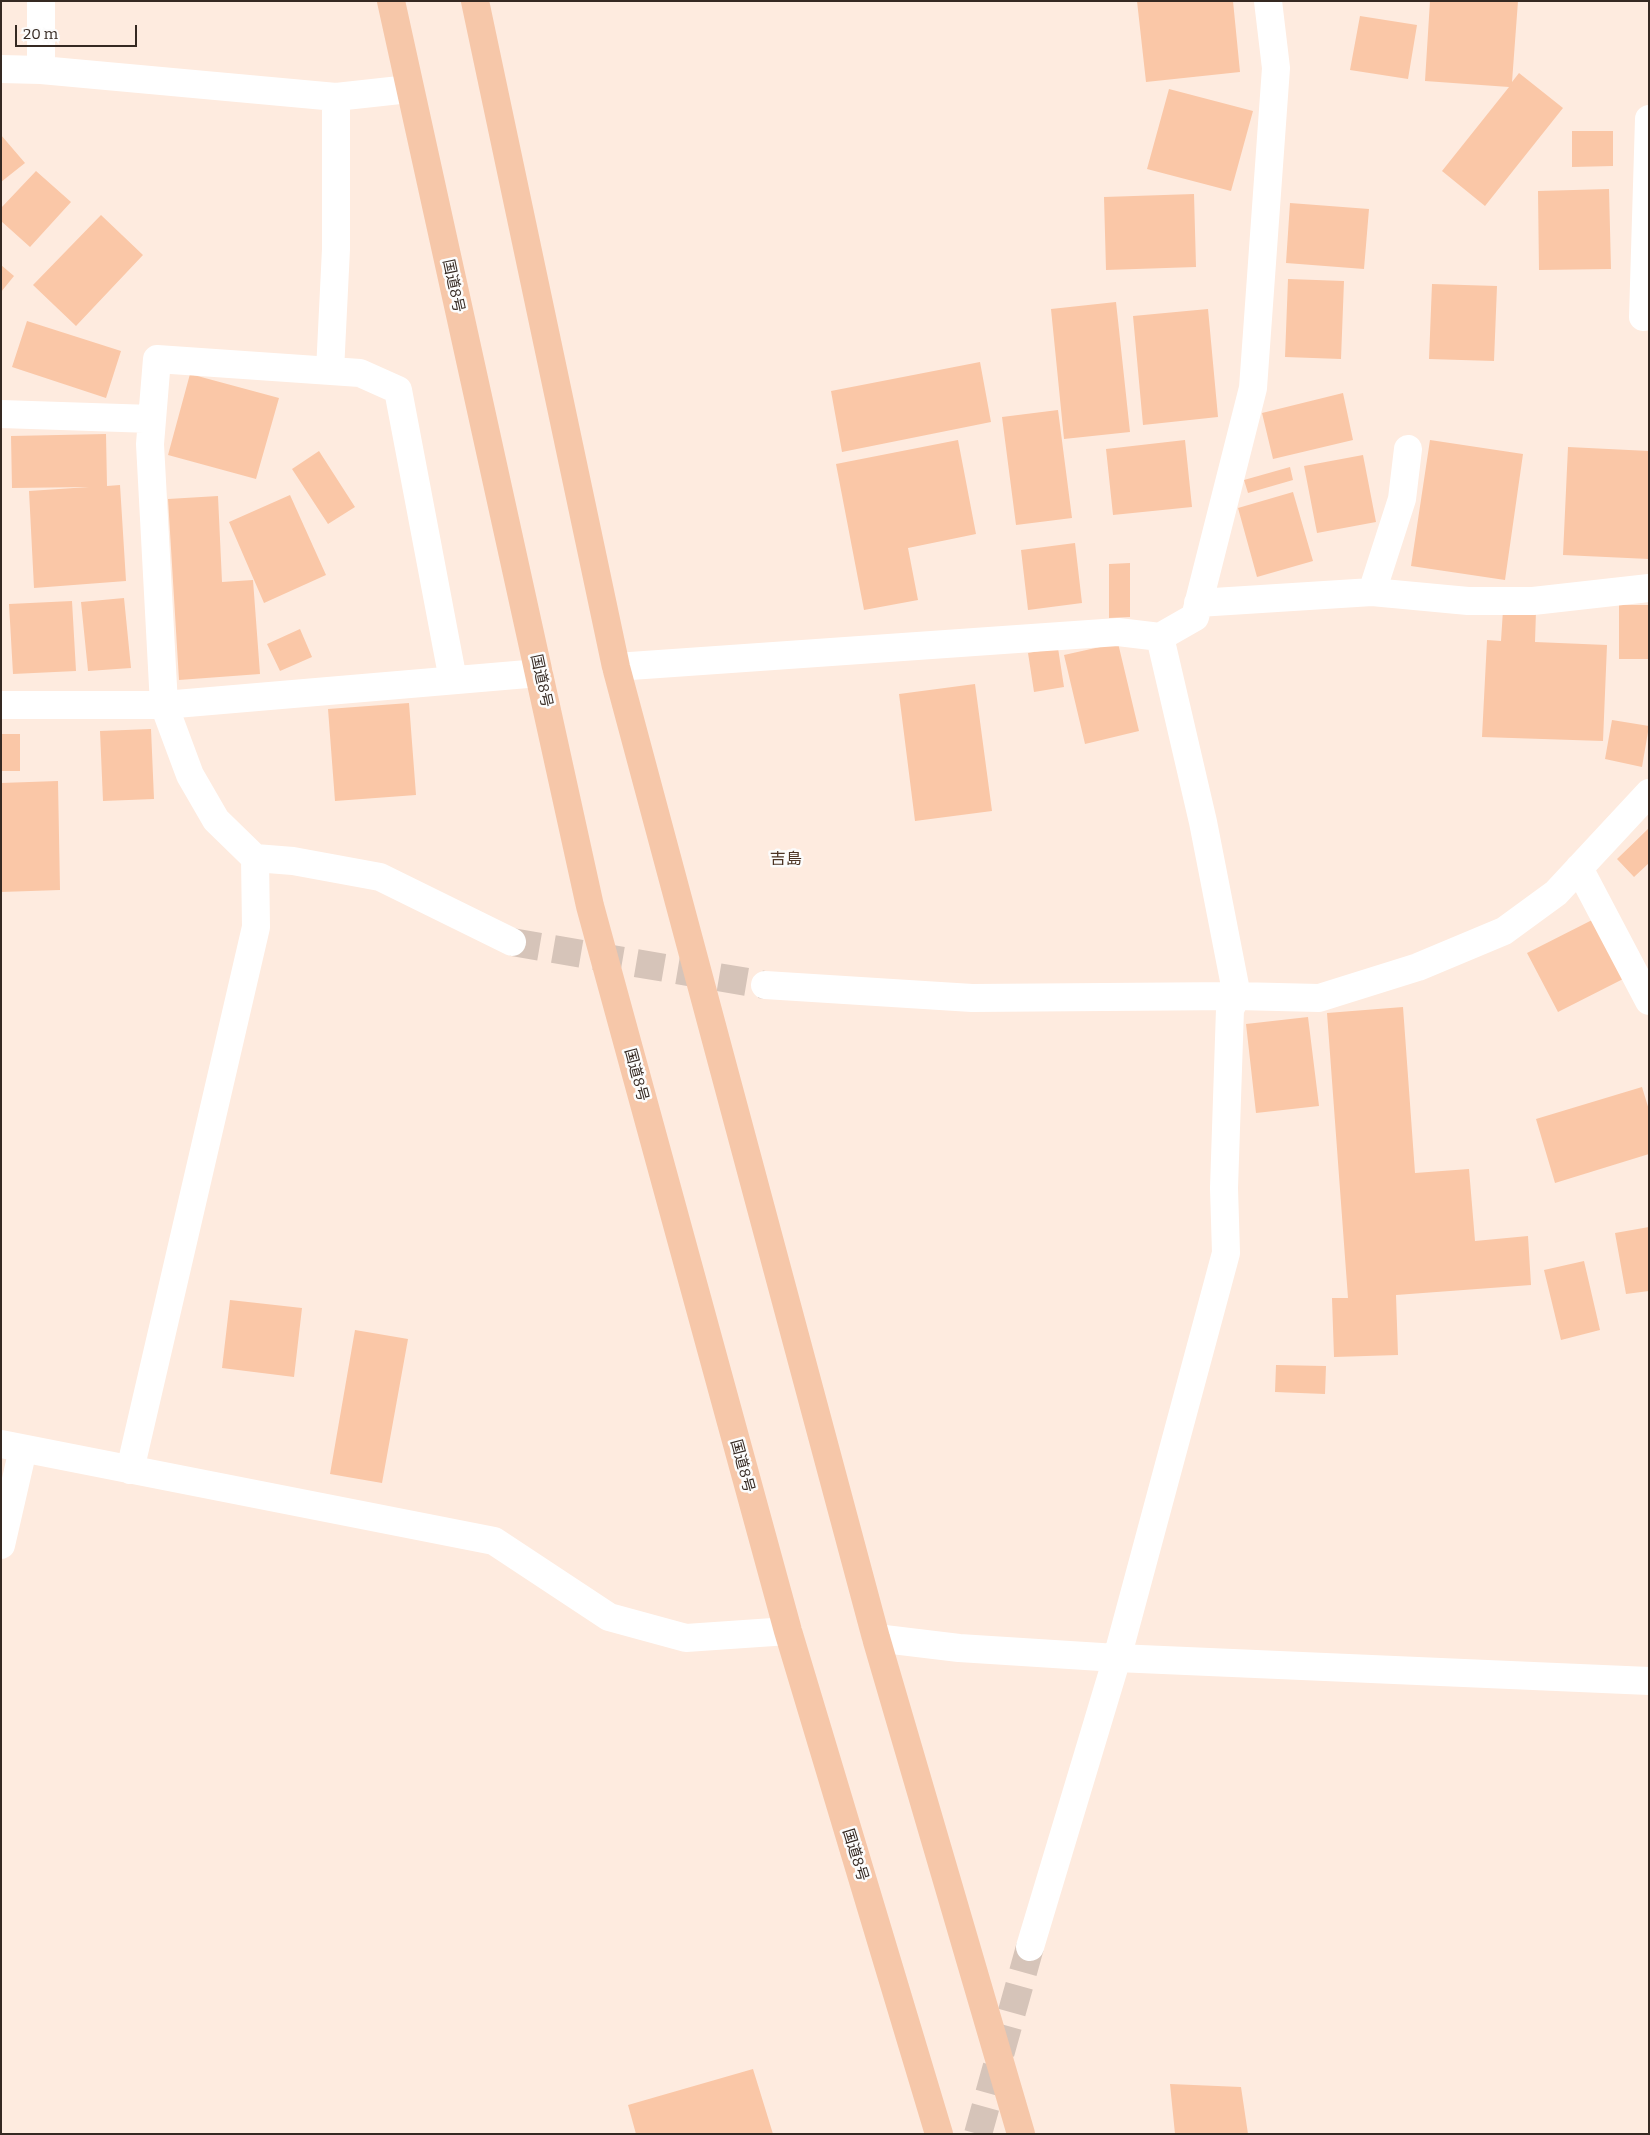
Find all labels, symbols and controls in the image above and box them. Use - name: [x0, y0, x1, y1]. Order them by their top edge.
- scale bar: [18, 15, 140, 47]
- text: 20 m: [23, 25, 58, 43]
- street label: 国道8号: [439, 258, 467, 314]
- street label: 国道8号: [527, 653, 555, 709]
- district label: 吉島: [770, 850, 802, 870]
- street label: 国道8号: [620, 1047, 652, 1103]
- street label: 国道8号: [726, 1438, 758, 1494]
- street label: 国道8号: [838, 1827, 872, 1883]

